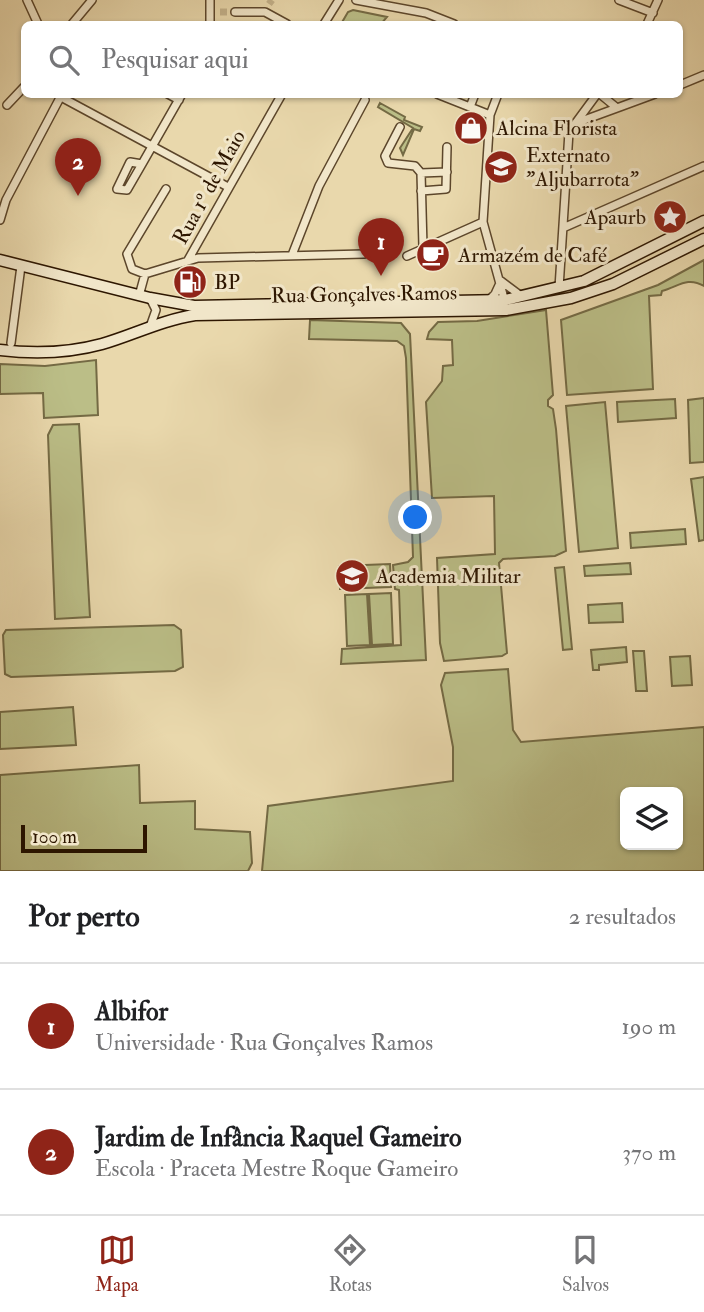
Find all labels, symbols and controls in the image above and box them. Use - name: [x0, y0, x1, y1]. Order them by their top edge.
- search box: [21, 21, 683, 98]
- icon: search: [45, 41, 83, 79]
- text: Pesquisar aqui: [101, 44, 249, 76]
- shop icon: Alcina Florista: [452, 109, 490, 147]
- place label: Alcina Florista: [495, 115, 618, 142]
- street label: Rua 1º de Maio: [167, 125, 252, 249]
- pin: 2: [55, 138, 101, 196]
- place label: Externato "Aljubarrota": [526, 142, 639, 193]
- school or university icon: Externato "Aljubarrota": [482, 148, 520, 186]
- place icon: Apaurb: [651, 198, 689, 236]
- place label: Apaurb: [583, 204, 646, 231]
- pin: 1: [358, 218, 404, 276]
- cafe icon: Armazém de Café: [414, 236, 452, 274]
- place label: Armazém de Café: [457, 242, 607, 269]
- fuel station icon: BP: [171, 263, 209, 301]
- place label: BP: [214, 269, 240, 296]
- street label: Rua Gonçalves Ramos: [271, 279, 457, 310]
- your location: [398, 500, 432, 534]
- school or university icon: Academia Militar: [333, 557, 371, 595]
- place label: Academia Militar: [375, 563, 521, 590]
- map controls: [620, 787, 683, 850]
- button: layers: [620, 787, 683, 850]
- scale bar: [21, 822, 147, 854]
- text: 100 m: [32, 825, 77, 849]
- text: Por perto: [28, 898, 140, 935]
- text: 2 resultados: [569, 902, 676, 931]
- text: Albifor: [95, 996, 168, 1028]
- text: 1: [47, 1012, 55, 1041]
- text: 190 m: [622, 1012, 676, 1041]
- text: Universidade · Rua Gonçalves Ramos: [95, 1028, 433, 1057]
- text: Jardim de Infância Raquel Gameiro: [95, 1122, 461, 1154]
- text: 2: [45, 1138, 57, 1167]
- text: 370 m: [622, 1138, 676, 1167]
- text: Escola · Praceta Mestre Roque Gameiro: [95, 1154, 458, 1183]
- tab: Mapa: [95, 1231, 139, 1297]
- tab: Rotas: [329, 1231, 372, 1297]
- tab: Salvos: [562, 1231, 609, 1297]

